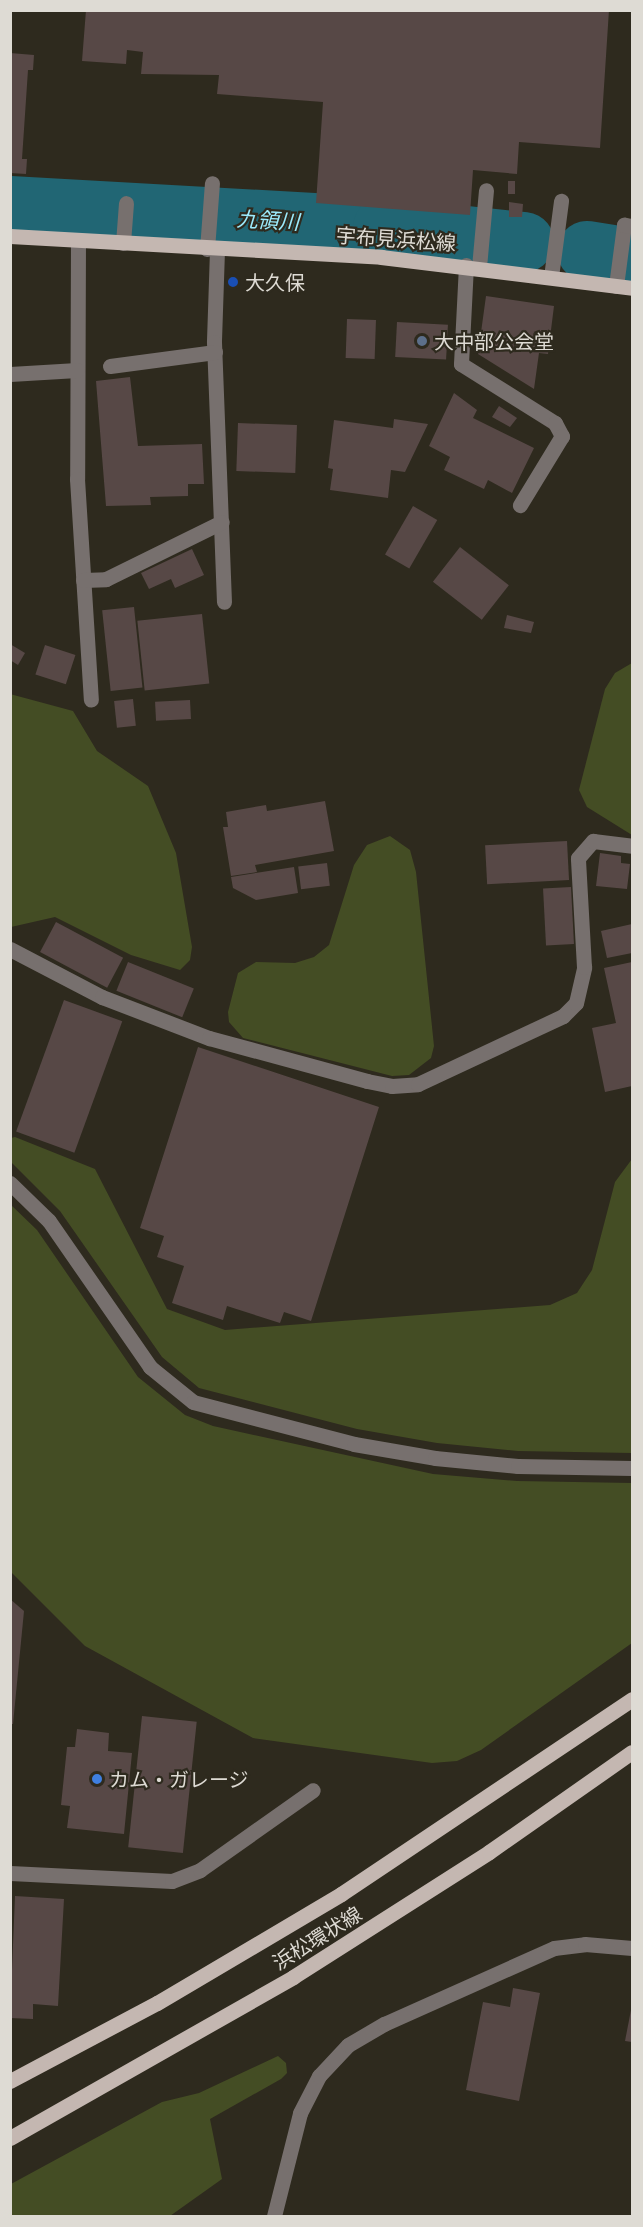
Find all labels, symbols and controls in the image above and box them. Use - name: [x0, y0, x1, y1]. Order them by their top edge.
- water label: 九領川: [236, 206, 300, 234]
- street label: 宇布見浜松線: [335, 223, 457, 255]
- place label: 大久保: [245, 270, 305, 294]
- marker: 大久保: [226, 275, 240, 289]
- place label: 大中部公会堂: [434, 329, 554, 353]
- marker: 大中部公会堂: [415, 334, 429, 348]
- place label: カム・ガレージ: [109, 1767, 249, 1791]
- marker: カム・ガレージ: [90, 1772, 104, 1786]
- street label: 浜松環状線: [268, 1901, 366, 1975]

